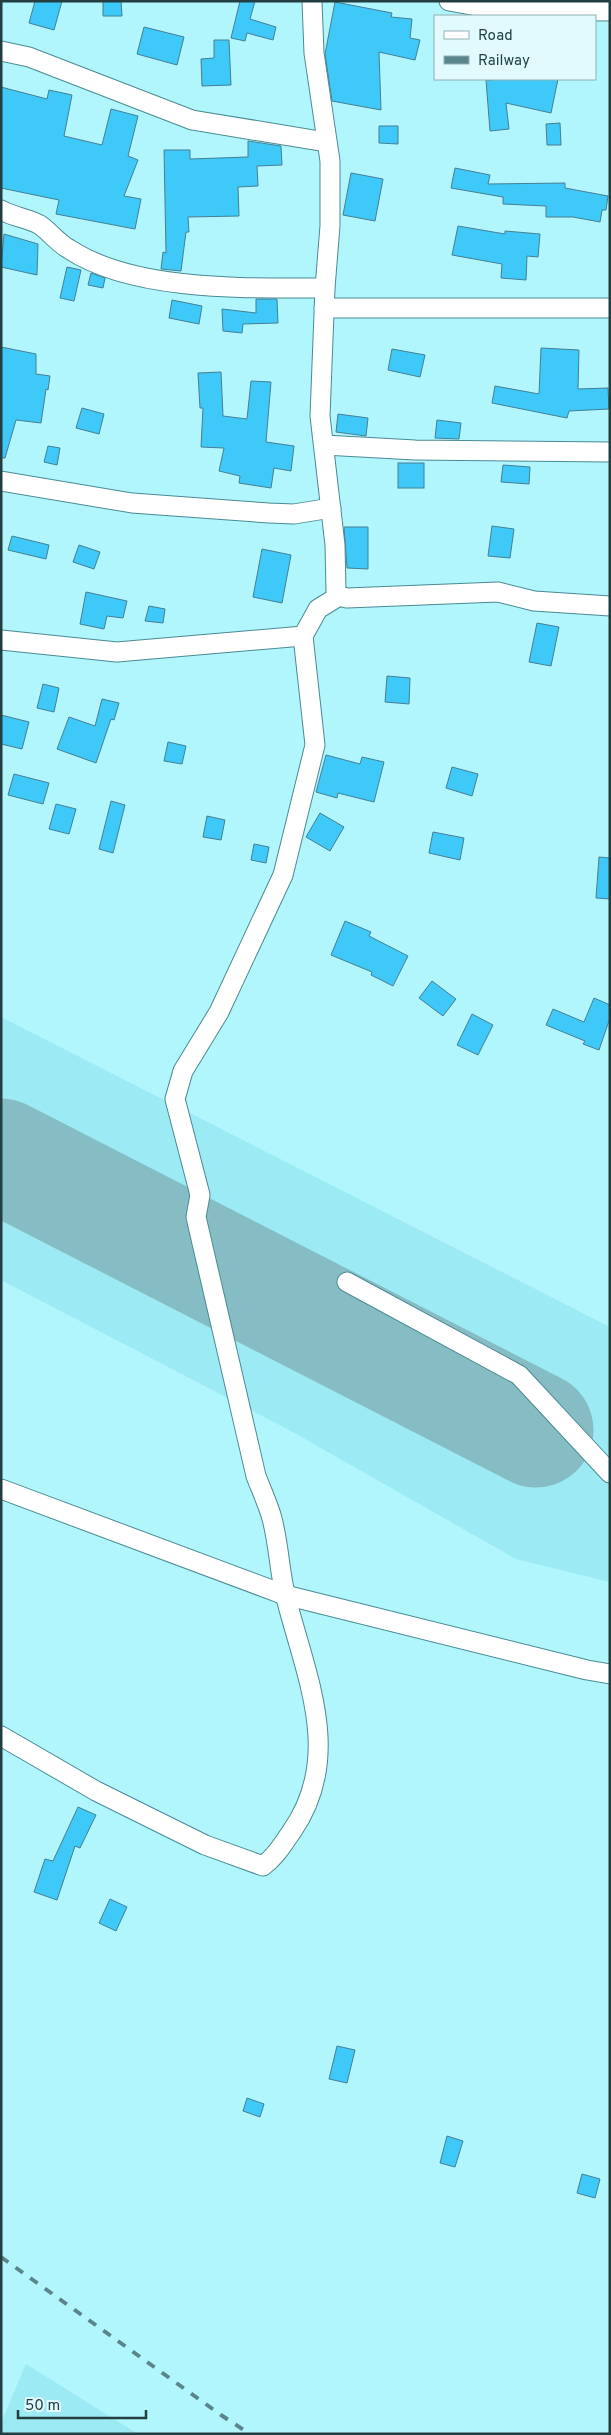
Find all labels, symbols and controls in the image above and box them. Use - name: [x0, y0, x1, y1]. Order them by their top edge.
- legend: [434, 15, 596, 80]
- text: Road: [478, 27, 513, 46]
- text: Railway: [478, 52, 530, 71]
- scale bar: [18, 2388, 145, 2420]
- text: 50 m: [25, 2397, 60, 2416]

